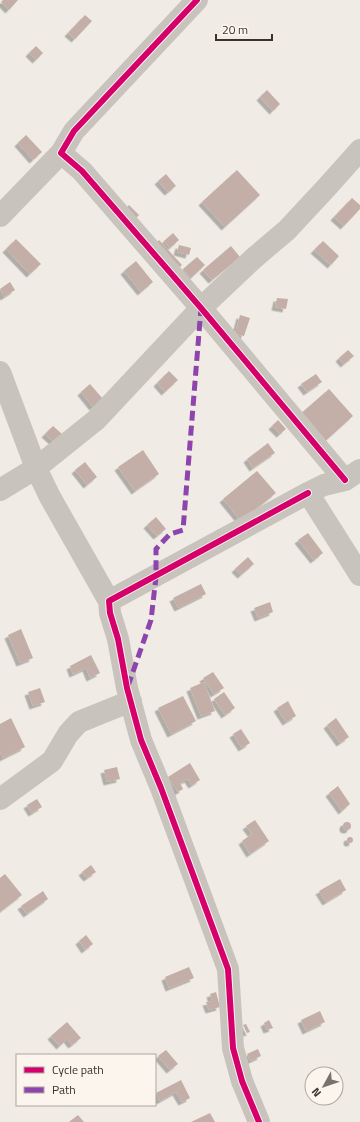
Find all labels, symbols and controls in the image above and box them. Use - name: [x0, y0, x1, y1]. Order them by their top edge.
- scale bar: [216, 16, 272, 42]
- text: 20 m: [222, 20, 248, 39]
- legend: [16, 1054, 156, 1106]
- text: Cycle path: [52, 1060, 104, 1079]
- north arrow: [304, 1066, 344, 1106]
- text: Path: [52, 1080, 76, 1099]
- text: N: [308, 1084, 325, 1100]

